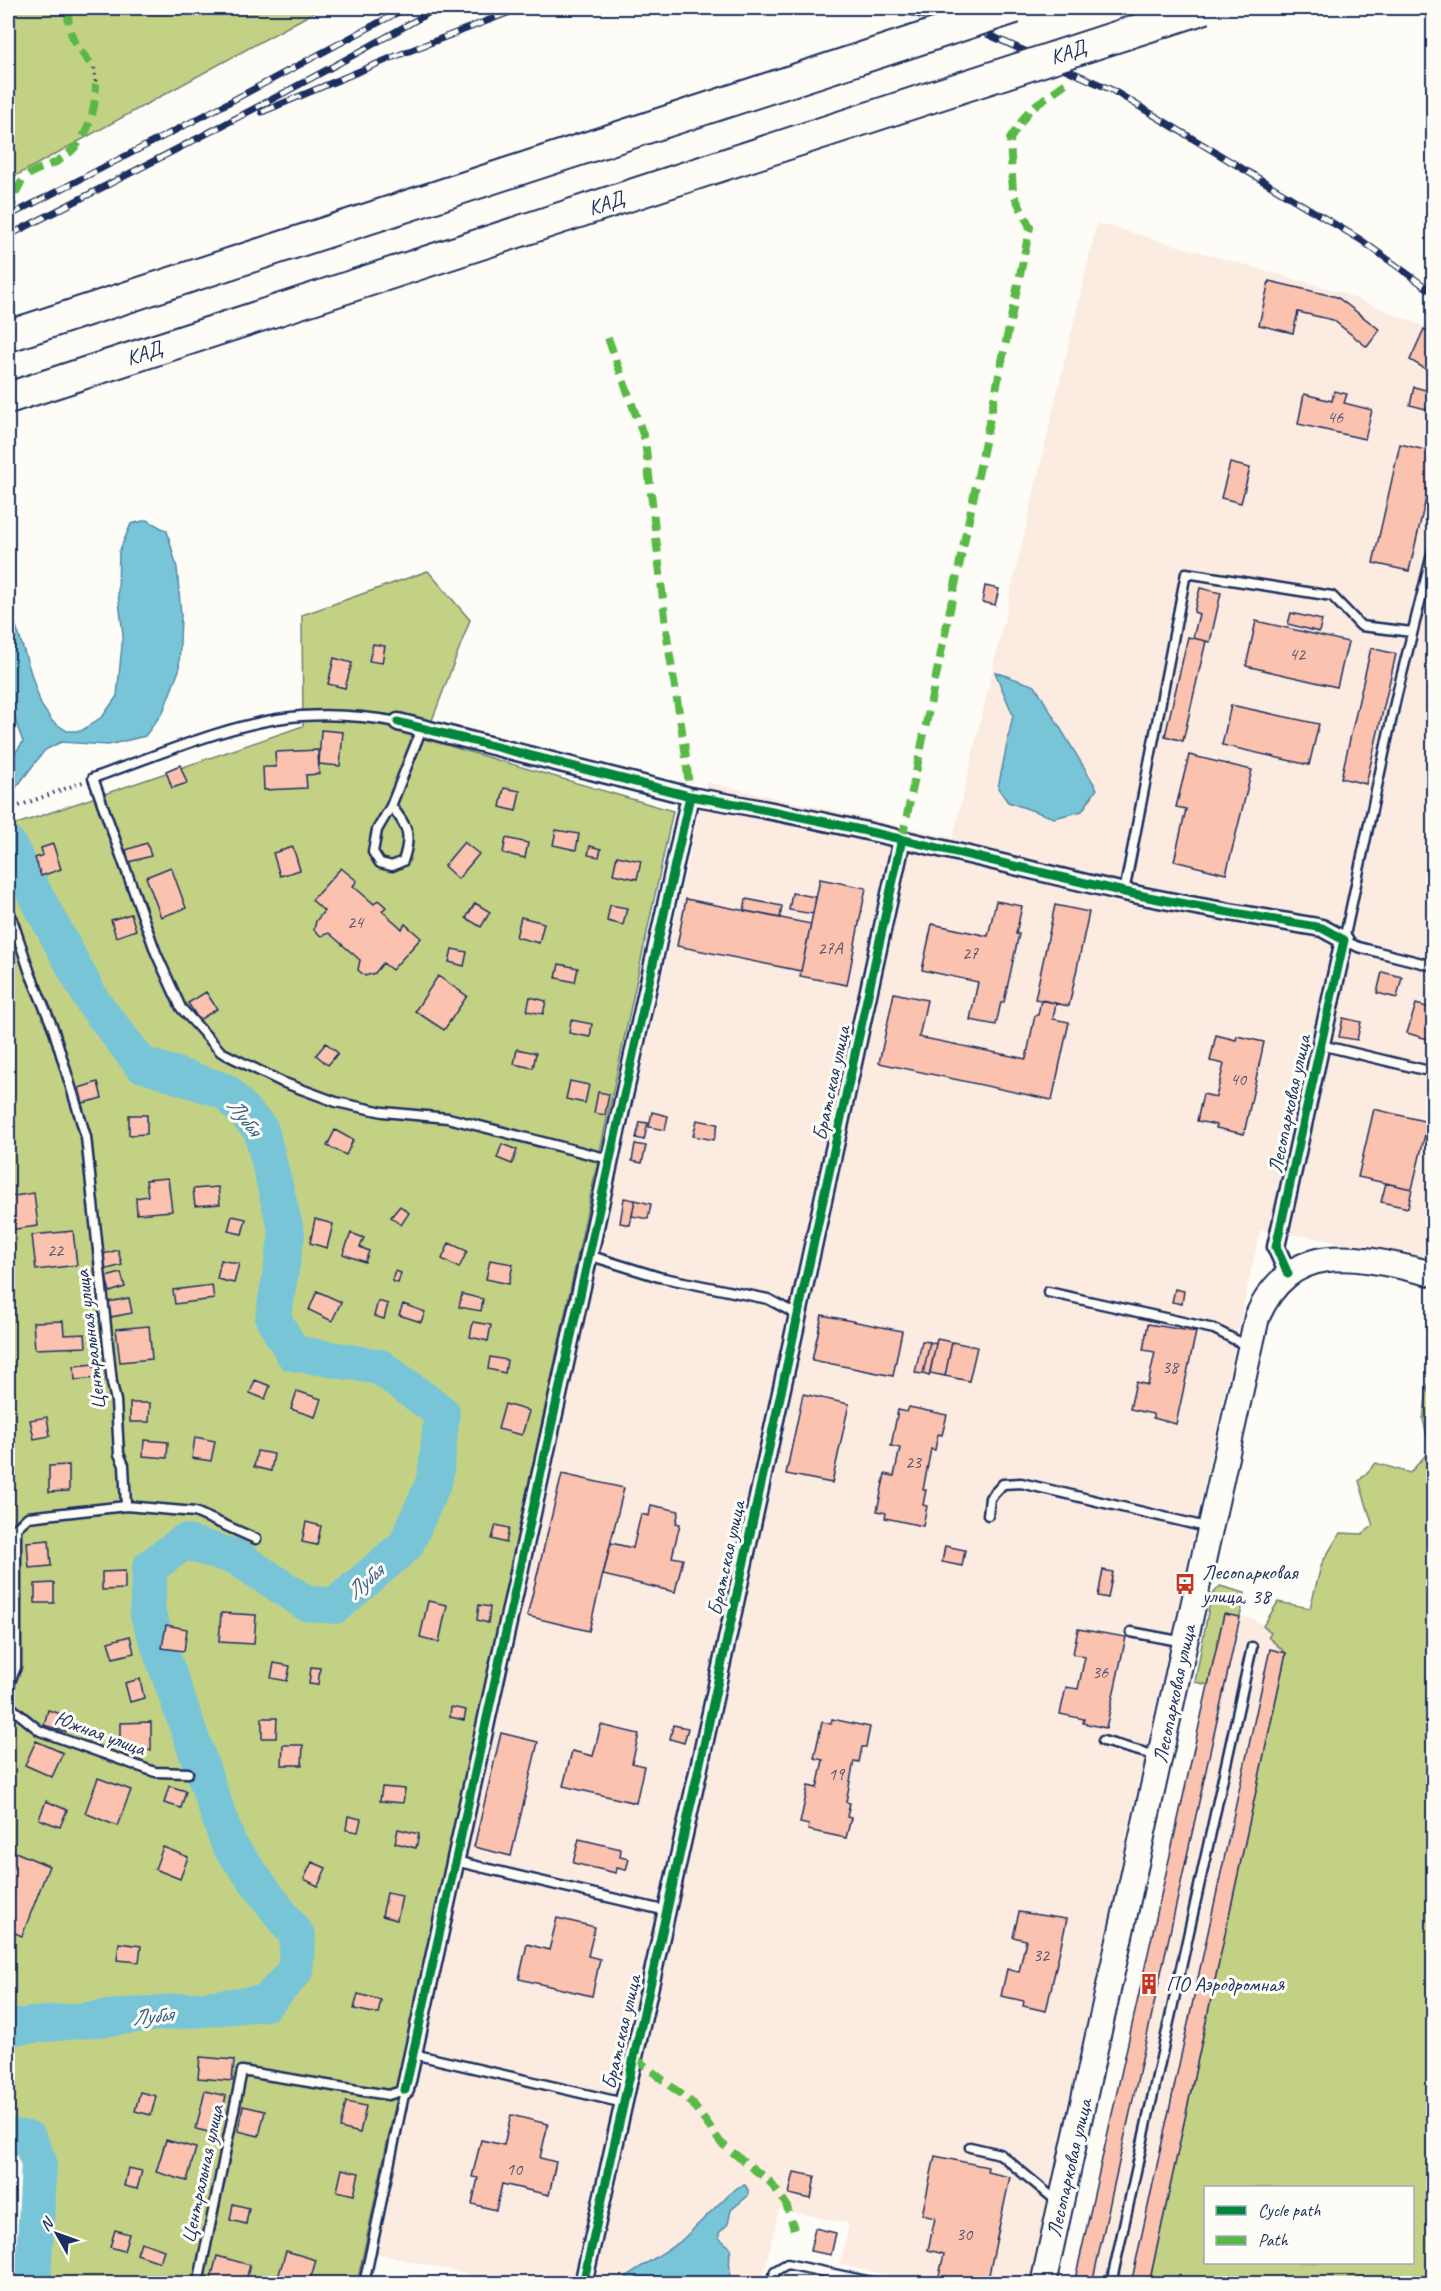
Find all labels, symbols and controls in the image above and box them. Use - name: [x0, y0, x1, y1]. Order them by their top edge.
- street label: КАД: [1047, 33, 1091, 70]
- street label: КАД: [585, 184, 629, 221]
- street label: КАД: [123, 334, 167, 371]
- house number: 46: [1327, 406, 1344, 428]
- house number: 42: [1289, 643, 1307, 665]
- house number: 24: [347, 911, 365, 933]
- house number: 27А: [817, 937, 844, 959]
- house number: 27: [962, 942, 979, 964]
- street label: Братская улица: [806, 1021, 856, 1143]
- street label: Лесопарковая улица: [1262, 1030, 1317, 1176]
- house number: 40: [1230, 1068, 1248, 1090]
- water label: Лубья: [221, 1092, 270, 1144]
- house number: 22: [47, 1239, 65, 1261]
- street label: Центральная улица: [68, 1267, 111, 1411]
- house number: 38: [1162, 1356, 1180, 1378]
- house number: 23: [905, 1451, 923, 1473]
- street label: Братская улица: [701, 1496, 751, 1618]
- water label: Лубья: [340, 1555, 392, 1606]
- place label: Лесопарковая улица, 38: [1200, 1559, 1299, 1609]
- bus stop icon: Лесопарковая улица, 38: [1173, 1572, 1197, 1596]
- street label: Лесопарковая улица: [1147, 1620, 1202, 1766]
- house number: 36: [1092, 1661, 1109, 1683]
- street label: Южная улица: [51, 1705, 150, 1762]
- house number: 19: [828, 1763, 846, 1785]
- house number: 32: [1033, 1944, 1051, 1966]
- street label: Братская улица: [595, 1970, 647, 2092]
- place label: ПО Аэродромная: [1166, 1971, 1286, 1997]
- building icon: ПО Аэродромная: [1137, 1972, 1161, 1996]
- water label: Лубья: [131, 2000, 178, 2032]
- street label: Лесопарковая улица: [1040, 2094, 1098, 2240]
- street label: Центральная улица: [175, 2101, 230, 2246]
- house number: 10: [506, 2158, 524, 2180]
- legend: [1204, 2186, 1414, 2264]
- text: Cycle path: [1258, 2199, 1321, 2221]
- north arrow: [27, 2204, 87, 2264]
- text: N: [35, 2212, 59, 2235]
- house number: 30: [956, 2223, 974, 2245]
- text: Path: [1258, 2229, 1288, 2251]

